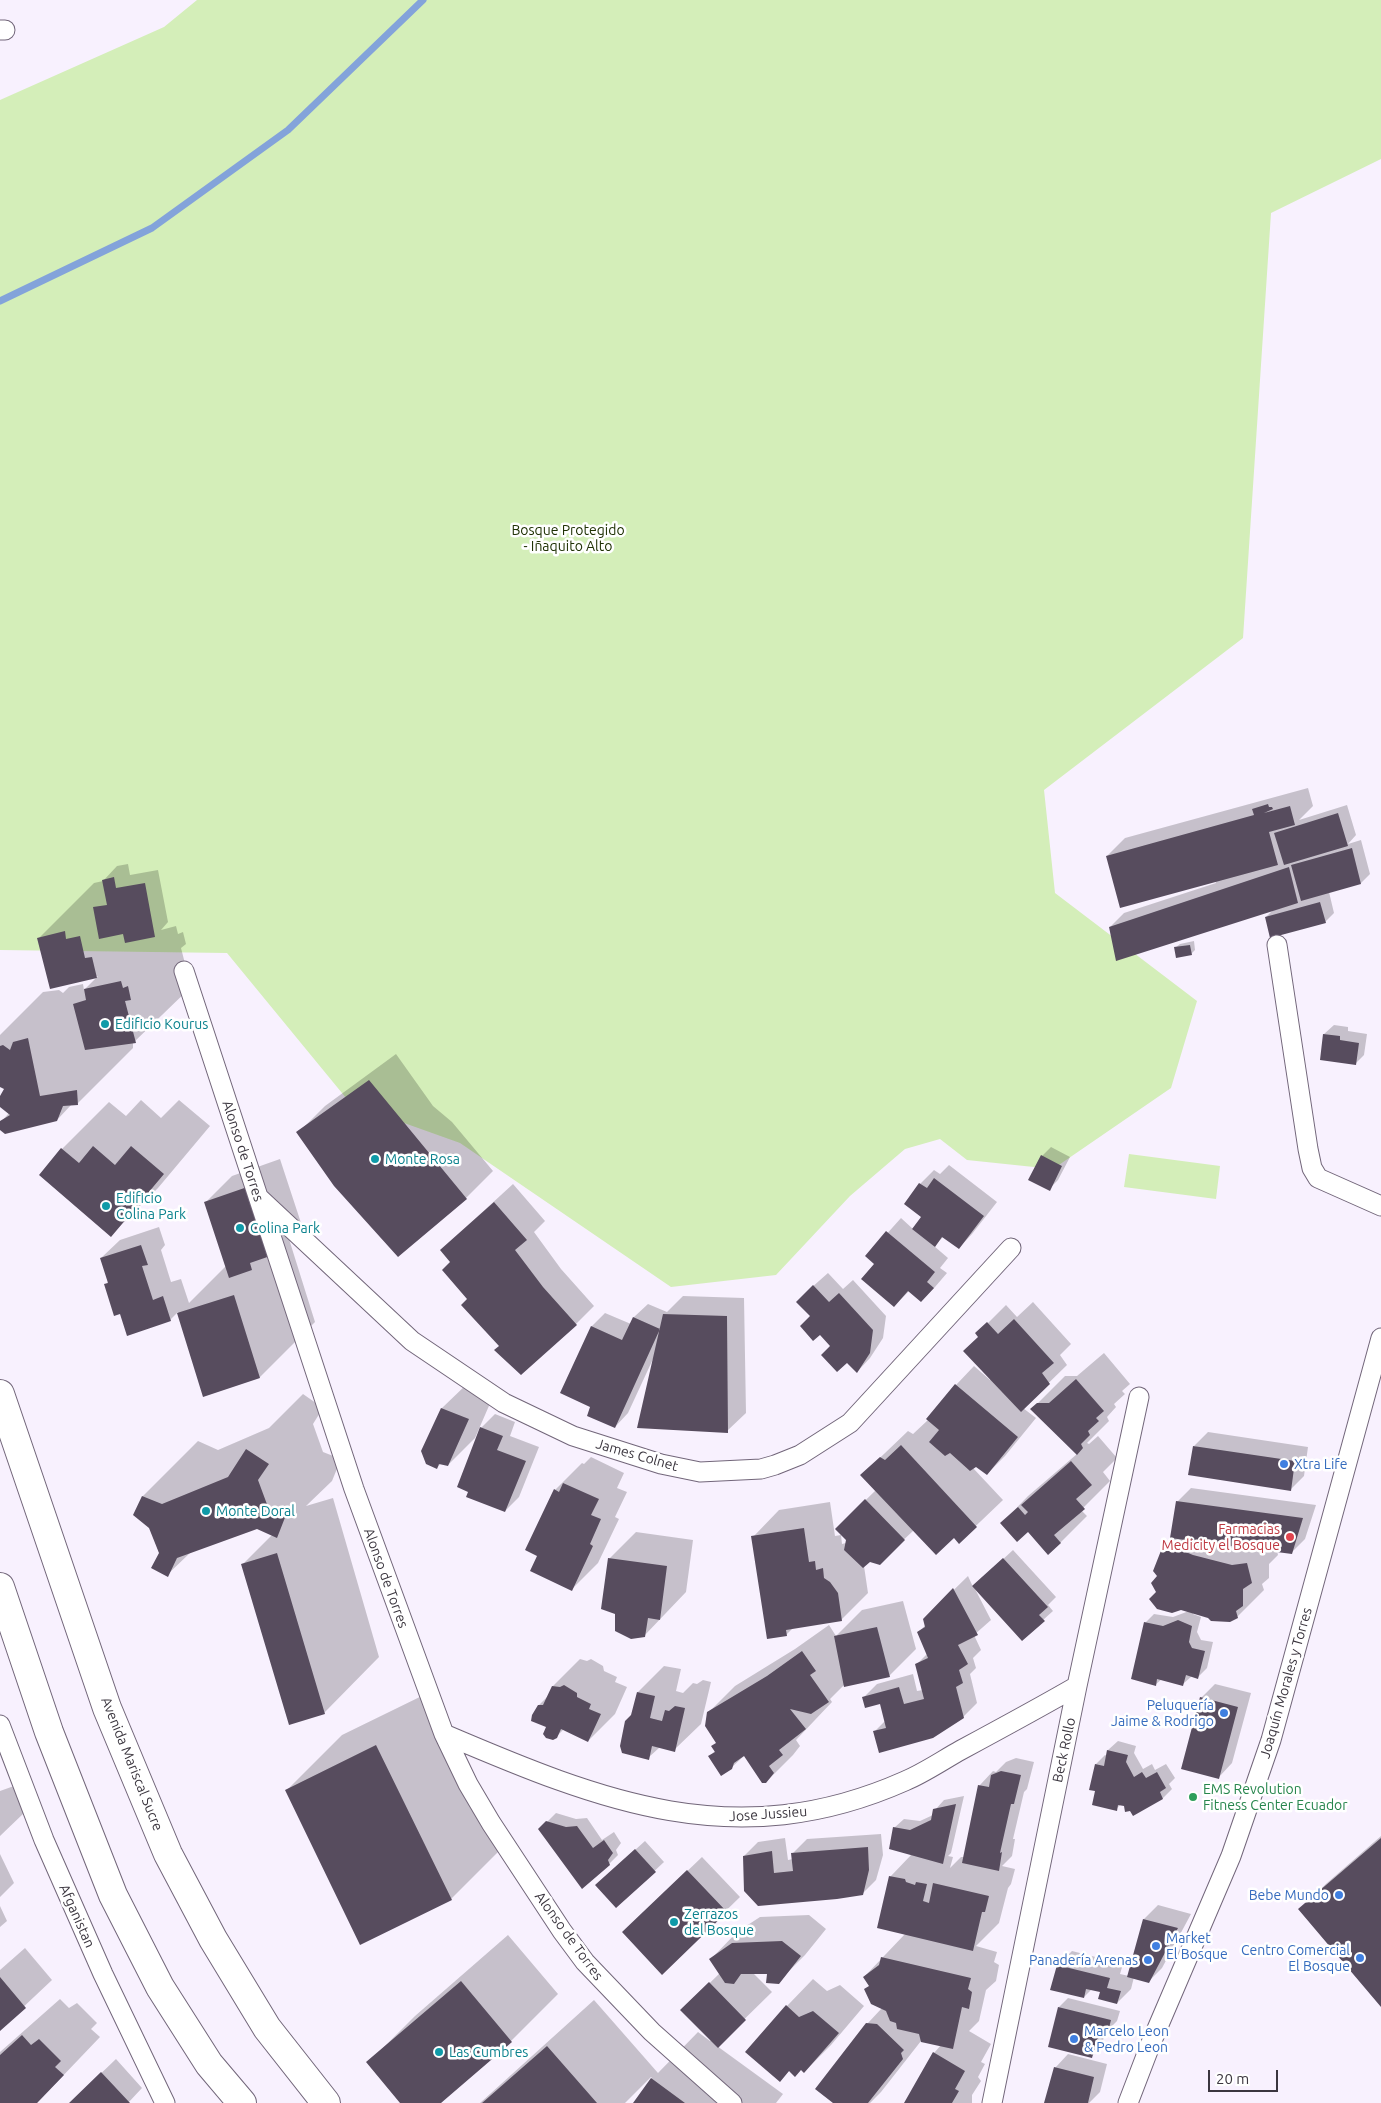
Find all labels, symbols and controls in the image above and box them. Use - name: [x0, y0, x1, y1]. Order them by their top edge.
- park label: Bosque Protegido - Iñaquito Alto: [511, 522, 625, 554]
- place label: Edificio Kourus: [115, 1016, 208, 1032]
- marker: Edificio Kourus: [99, 1018, 111, 1030]
- street label: Alonso de Torres: [219, 1098, 267, 1204]
- place label: Monte Rosa: [385, 1151, 460, 1167]
- marker: Monte Rosa: [369, 1153, 381, 1165]
- place label: Edificio Colina Park: [116, 1190, 186, 1222]
- marker: Edificio Colina Park: [100, 1200, 112, 1212]
- place label: Colina Park: [250, 1220, 320, 1236]
- marker: Colina Park: [234, 1222, 246, 1234]
- street label: James Colnet: [594, 1435, 680, 1475]
- place label: Xtra Life: [1294, 1456, 1347, 1472]
- marker: Xtra Life: [1278, 1458, 1290, 1470]
- place label: Monte Doral: [216, 1503, 295, 1519]
- marker: Monte Doral: [200, 1505, 212, 1517]
- place label: Farmacias Medicity el Bosque: [1161, 1521, 1280, 1554]
- street label: Alonso de Torres: [360, 1526, 412, 1630]
- marker: Farmacias Medicity el Bosque: [1284, 1531, 1296, 1543]
- street label: Joaquín Morales y Torres: [1256, 1606, 1316, 1760]
- street label: Avenida Mariscal Sucre: [97, 1695, 167, 1833]
- place label: Peluquería Jaime & Rodrigo: [1111, 1697, 1214, 1730]
- marker: Peluquería Jaime & Rodrigo: [1218, 1707, 1230, 1719]
- street label: Beck Rollo: [1049, 1716, 1079, 1784]
- place label: EMS Revolution Fitness Center Ecuador: [1203, 1781, 1348, 1814]
- marker: EMS Revolution Fitness Center Ecuador: [1187, 1791, 1199, 1803]
- street label: Jose Jussieu: [728, 1803, 808, 1825]
- street label: Afganistan: [56, 1882, 98, 1950]
- place label: Bebe Mundo: [1249, 1887, 1329, 1903]
- street label: Alonso de Torres: [531, 1888, 607, 1984]
- marker: Bebe Mundo: [1333, 1889, 1345, 1901]
- place label: Zerrazos del Bosque: [684, 1906, 754, 1938]
- marker: Zerrazos del Bosque: [668, 1916, 680, 1928]
- place label: Market El Bosque: [1166, 1930, 1228, 1962]
- marker: Market El Bosque: [1150, 1940, 1162, 1952]
- place label: Centro Comercial El Bosque: [1241, 1942, 1350, 1974]
- place label: Panadería Arenas: [1029, 1952, 1138, 1968]
- marker: Centro Comercial El Bosque: [1354, 1952, 1366, 1964]
- marker: Panadería Arenas: [1142, 1954, 1154, 1966]
- place label: Marcelo Leon & Pedro Leon: [1084, 2023, 1169, 2056]
- marker: Marcelo Leon & Pedro Leon: [1068, 2033, 1080, 2045]
- place label: Las Cumbres: [449, 2044, 528, 2060]
- marker: Las Cumbres: [433, 2046, 445, 2058]
- scale bar: [1211, 2060, 1281, 2092]
- text: 20 m: [1216, 2070, 1249, 2087]

